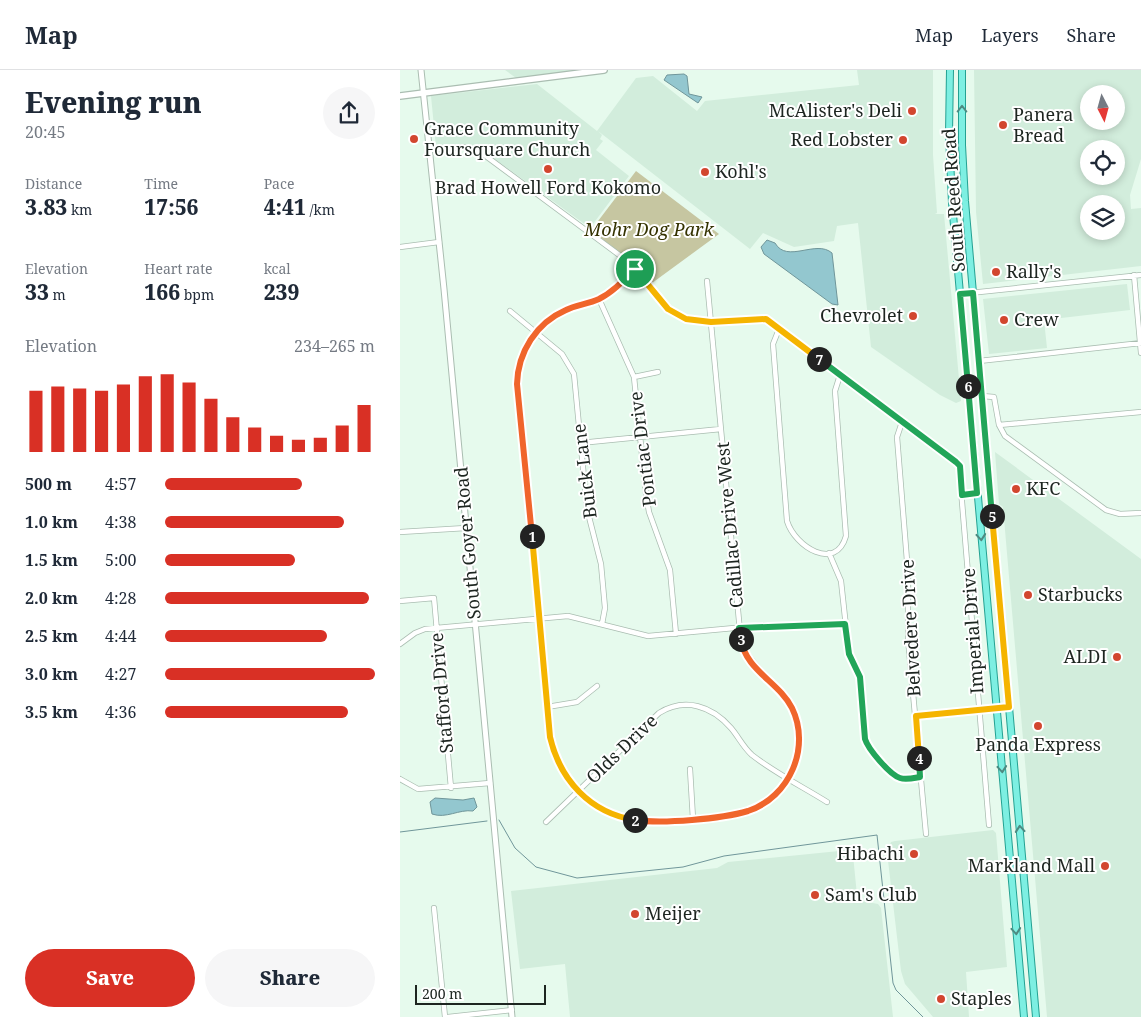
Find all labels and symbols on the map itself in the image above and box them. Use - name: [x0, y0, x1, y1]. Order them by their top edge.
- north arrow: [1080, 85, 1125, 130]
- place label: McAlister's Deli: [769, 98, 902, 122]
- place label: Panera Bread: [1013, 102, 1074, 147]
- marker: McAlister's Deli: [906, 105, 918, 117]
- one-way arrow: [957, 105, 967, 112]
- place label: Grace Community Foursquare Church: [424, 116, 590, 161]
- marker: Panera Bread: [997, 119, 1009, 131]
- place label: Red Lobster: [791, 127, 894, 151]
- street label: South Reed Road: [936, 127, 970, 273]
- marker: Grace Community Foursquare Church: [408, 133, 420, 145]
- marker: Red Lobster: [897, 134, 909, 146]
- place label: Kohl's: [715, 159, 767, 183]
- marker: Brad Howell Ford Kokomo: [542, 163, 554, 175]
- marker: Kohl's: [699, 166, 711, 178]
- place label: Brad Howell Ford Kokomo: [435, 175, 661, 199]
- park label: Mohr Dog Park: [583, 217, 714, 241]
- pin: [614, 248, 656, 290]
- place label: Rally's: [1006, 259, 1061, 283]
- marker: Rally's: [990, 266, 1002, 278]
- place label: Chevrolet: [820, 303, 903, 327]
- place label: Crew: [1014, 307, 1059, 331]
- marker: Chevrolet: [907, 310, 919, 322]
- marker: Crew: [998, 314, 1010, 326]
- pin: 7: [806, 346, 832, 372]
- pin: 6: [956, 374, 980, 398]
- street label: Pontiac Drive: [623, 390, 661, 508]
- street label: Buick Lane: [566, 422, 602, 520]
- street label: Cadillac Drive West: [710, 441, 748, 609]
- street label: South Goyer Road: [448, 466, 486, 620]
- place label: KFC: [1026, 476, 1060, 500]
- marker: KFC: [1010, 483, 1022, 495]
- pin: 5: [980, 504, 1004, 528]
- pin: 1: [520, 524, 544, 548]
- one-way arrow: [975, 534, 986, 542]
- street label: Belvedere Drive: [894, 559, 926, 698]
- street label: Imperial Drive: [956, 567, 988, 695]
- place label: Starbucks: [1038, 582, 1123, 606]
- marker: Starbucks: [1022, 589, 1034, 601]
- pin: 3: [728, 626, 754, 652]
- street label: Stafford Drive: [424, 632, 458, 754]
- place label: ALDI: [1063, 644, 1107, 668]
- marker: ALDI: [1111, 651, 1123, 663]
- street label: Olds Drive: [581, 708, 662, 788]
- marker: Panda Express: [1032, 720, 1044, 732]
- place label: Panda Express: [975, 732, 1101, 756]
- pin: 4: [906, 746, 932, 770]
- one-way arrow: [996, 765, 1007, 773]
- pin: 2: [622, 808, 648, 832]
- one-way arrow: [1015, 825, 1026, 833]
- place label: Hibachi: [837, 841, 904, 865]
- marker: Hibachi: [908, 848, 920, 860]
- place label: Markland Mall: [968, 853, 1095, 877]
- marker: Markland Mall: [1099, 860, 1111, 872]
- place label: Sam's Club: [825, 882, 917, 906]
- marker: Sam's Club: [809, 889, 821, 901]
- place label: Meijer: [645, 901, 701, 925]
- marker: Meijer: [629, 908, 641, 920]
- one-way arrow: [1010, 927, 1021, 935]
- scale bar: [415, 982, 546, 1005]
- place label: Staples: [951, 986, 1012, 1010]
- marker: Staples: [935, 993, 947, 1005]

